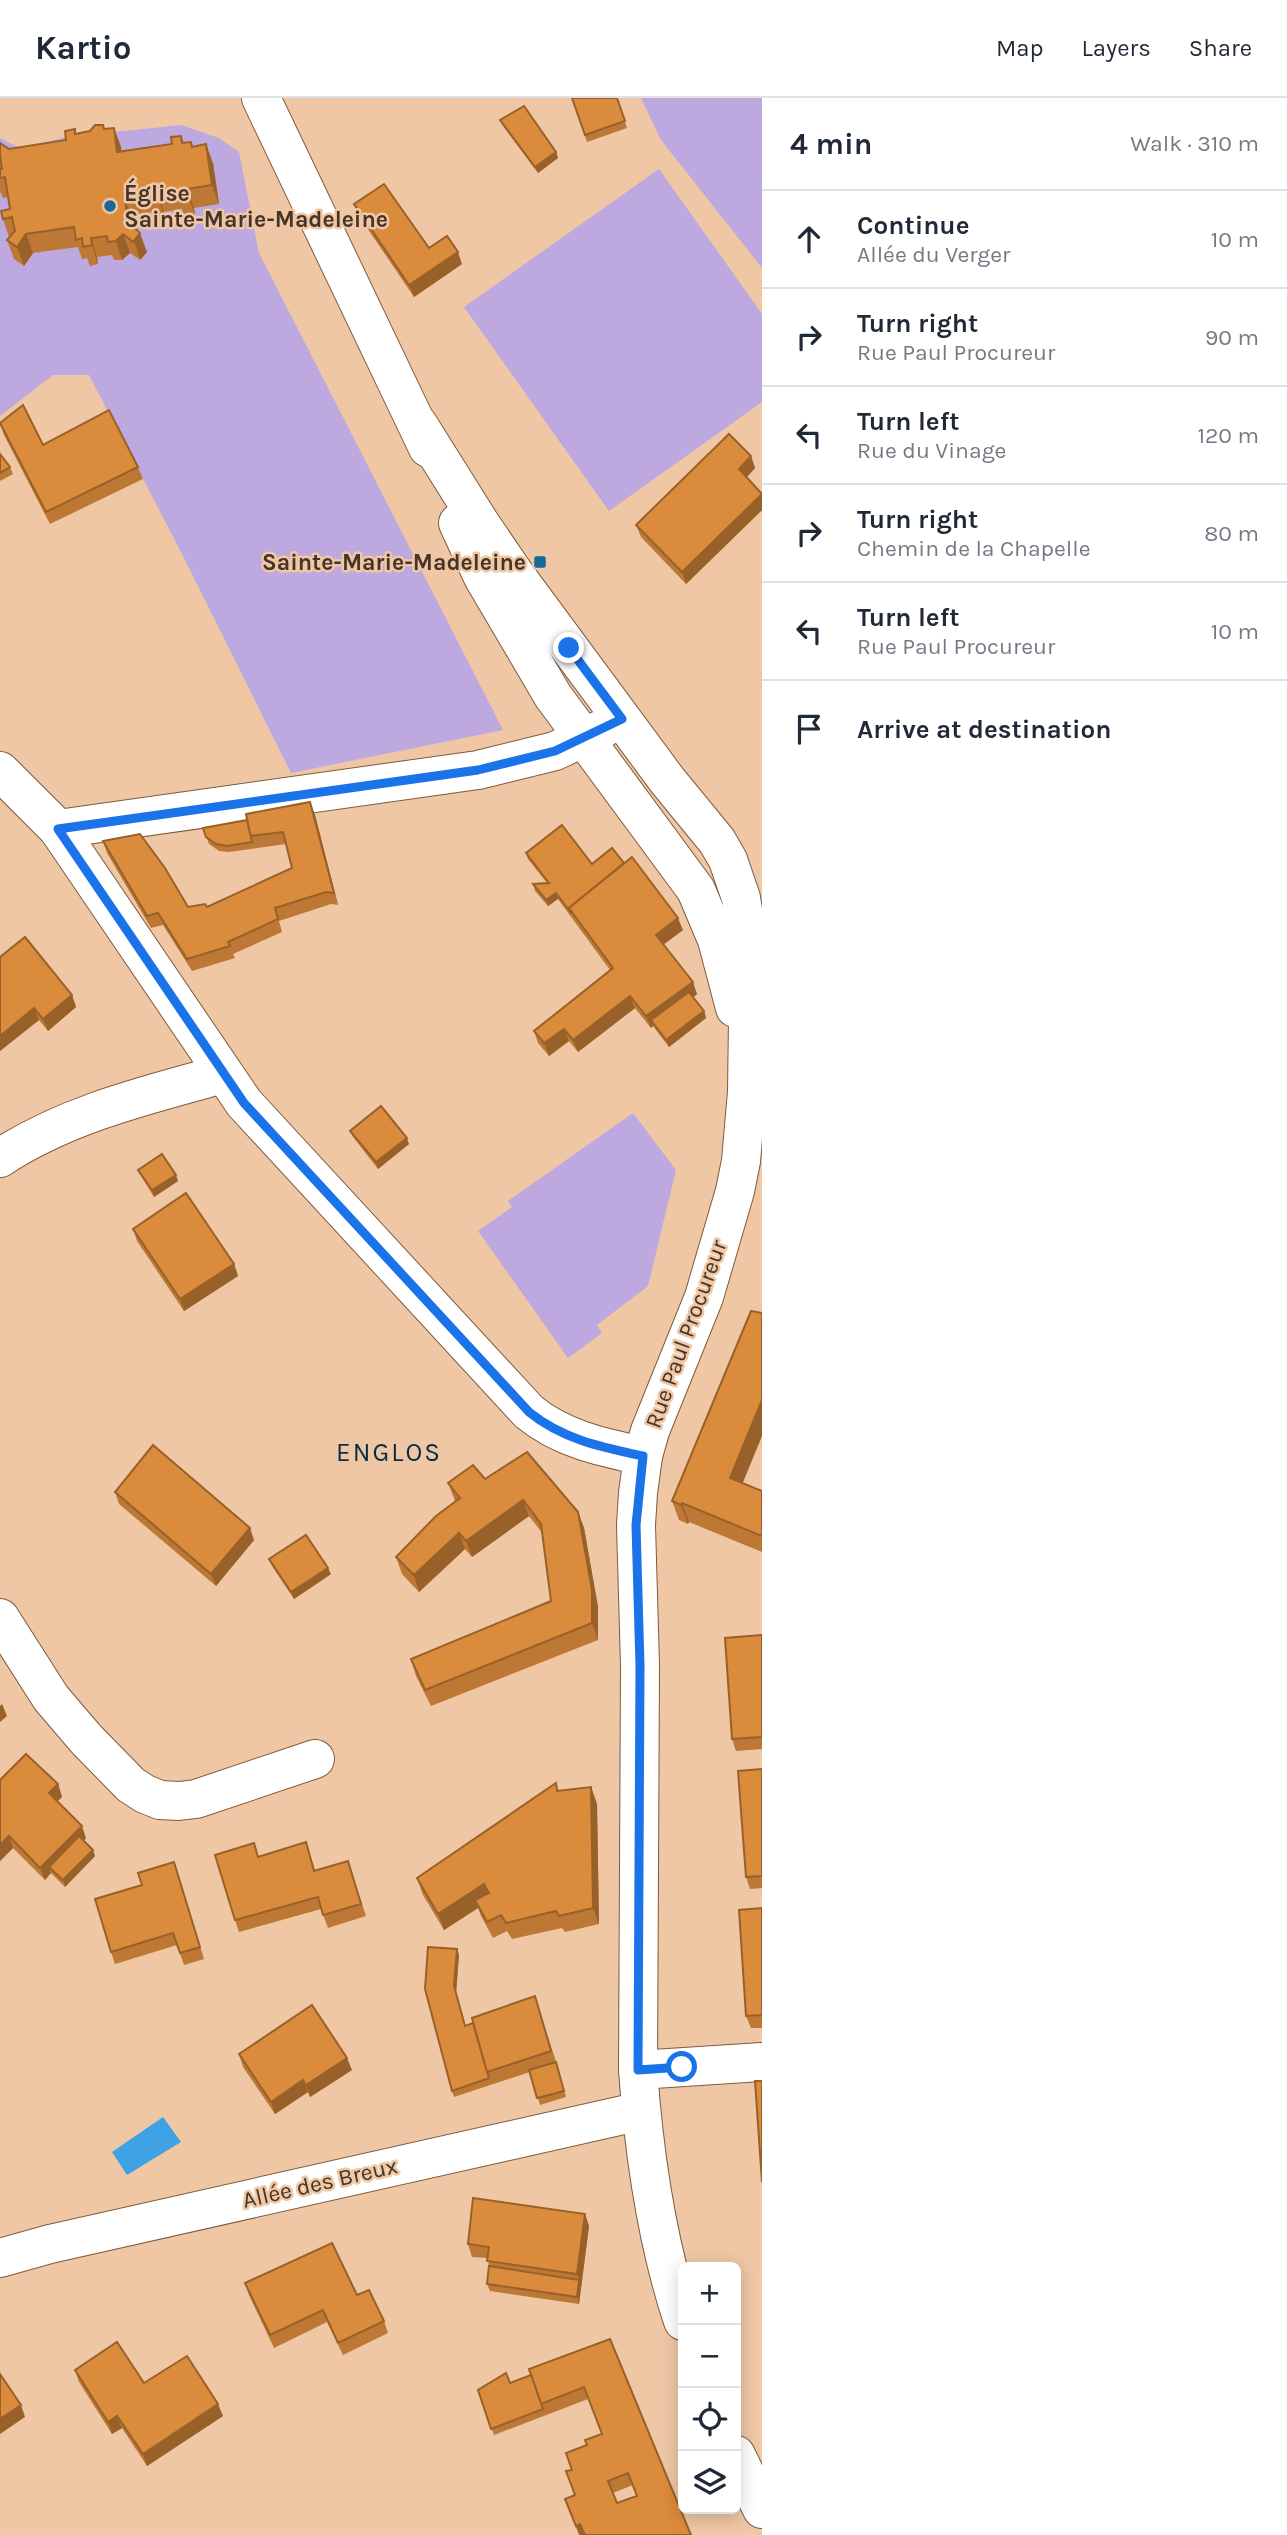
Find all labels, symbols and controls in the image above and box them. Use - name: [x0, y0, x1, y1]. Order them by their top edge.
- text: Kartio: [35, 29, 131, 67]
- text: Map: [996, 34, 1044, 62]
- text: Layers: [1082, 34, 1151, 62]
- text: Share: [1189, 34, 1252, 62]
- text: 4 min: [790, 126, 872, 162]
- text: Walk · 310 m: [1130, 130, 1259, 157]
- place label: Église Sainte-Marie-Madeleine: [124, 177, 388, 233]
- marker: Église Sainte-Marie-Madeleine: [102, 198, 118, 214]
- text: Continue: [857, 210, 969, 241]
- icon: ahead: [790, 220, 828, 258]
- text: 10 m: [1211, 226, 1259, 253]
- text: Allée du Verger: [857, 241, 1010, 268]
- text: Turn right: [857, 308, 978, 339]
- icon: right: [790, 318, 828, 356]
- text: 90 m: [1205, 324, 1259, 351]
- text: Rue Paul Procureur: [857, 339, 1055, 366]
- text: Turn left: [857, 406, 959, 437]
- icon: left: [790, 416, 828, 454]
- text: 120 m: [1197, 422, 1259, 449]
- text: Rue du Vinage: [857, 437, 1006, 464]
- text: Turn right: [857, 504, 978, 535]
- icon: right: [790, 514, 828, 552]
- text: 80 m: [1204, 520, 1259, 547]
- text: Chemin de la Chapelle: [857, 535, 1091, 562]
- place label: Sainte-Marie-Madeleine: [262, 549, 526, 576]
- marker: Sainte-Marie-Madeleine: [532, 554, 548, 570]
- text: Turn left: [857, 602, 959, 633]
- icon: left: [790, 612, 828, 650]
- text: 10 m: [1211, 618, 1259, 645]
- route end: [553, 632, 584, 663]
- text: Rue Paul Procureur: [857, 633, 1055, 660]
- icon: arrive: [790, 710, 828, 748]
- text: Arrive at destination: [857, 714, 1111, 745]
- street label: Rue Paul Procureur: [639, 1236, 733, 1432]
- district label: ENGLOS: [336, 1437, 442, 1468]
- route start: [666, 2051, 697, 2082]
- street label: Allée des Breux: [240, 2152, 400, 2214]
- map controls: [678, 2262, 741, 2514]
- button: +: [678, 2262, 741, 2325]
- button: −: [678, 2325, 741, 2388]
- button: locate: [678, 2388, 741, 2451]
- button: layers: [678, 2451, 741, 2514]

